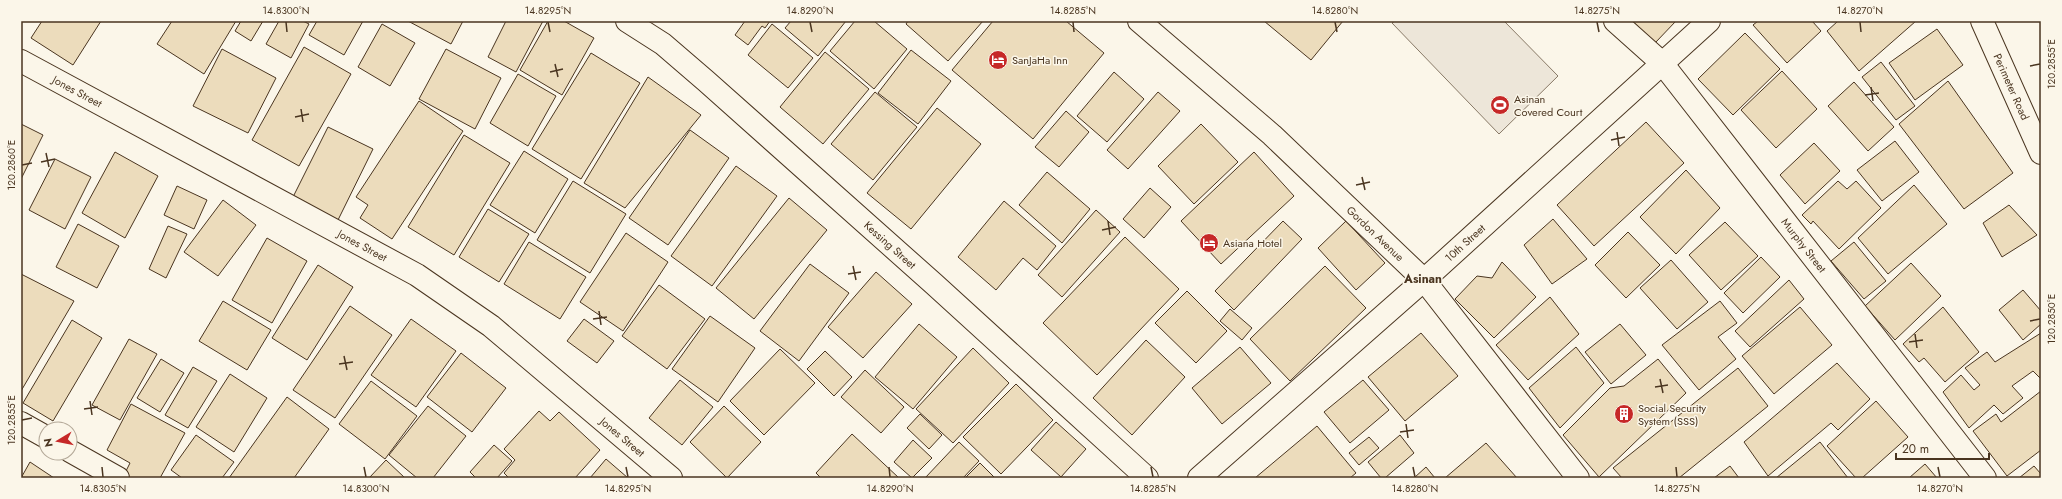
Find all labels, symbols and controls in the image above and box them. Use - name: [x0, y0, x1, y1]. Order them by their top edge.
- text: 14.8300°N: [263, 3, 309, 18]
- text: 14.8295°N: [525, 3, 571, 18]
- text: 14.8290°N: [787, 3, 833, 18]
- text: 14.8285°N: [1050, 3, 1096, 18]
- text: 14.8280°N: [1312, 3, 1358, 18]
- text: 14.8275°N: [1574, 3, 1620, 18]
- text: 14.8270°N: [1837, 3, 1883, 18]
- text: 120.2855°E: [2044, 39, 2059, 89]
- hotel icon: SanJaHa Inn: [987, 49, 1009, 71]
- street label: Perimeter Road: [1989, 51, 2033, 123]
- place label: SanJaHa Inn: [1012, 52, 1068, 68]
- street label: Jones Street: [48, 71, 105, 112]
- place label: Asinan Covered Court: [1514, 91, 1583, 120]
- sports icon: Asinan Covered Court: [1489, 94, 1511, 116]
- text: 120.2860°E: [4, 140, 19, 190]
- street label: Gordon Avenue: [1343, 202, 1408, 265]
- street label: Murphy Street: [1778, 215, 1830, 276]
- street label: Kessing Street: [861, 217, 920, 273]
- street label: 10th Street: [1441, 220, 1489, 265]
- street label: Jones Street: [333, 225, 390, 266]
- hotel icon: Asiana Hotel: [1198, 232, 1220, 254]
- place label: Asiana Hotel: [1223, 235, 1282, 251]
- district label: Asinan: [1403, 270, 1442, 288]
- text: 120.2850°E: [2044, 294, 2059, 344]
- text: 120.2855°E: [4, 395, 19, 445]
- place label: Social Security System (SSS): [1638, 400, 1706, 429]
- building icon: Social Security System (SSS): [1613, 403, 1635, 425]
- street label: Jones Street: [595, 412, 649, 461]
- north arrow: [38, 421, 78, 461]
- scale bar: [1896, 435, 1989, 461]
- text: N: [40, 437, 57, 448]
- text: 20 m: [1902, 440, 1929, 458]
- text: 14.8305°N: [80, 481, 126, 496]
- text: 14.8300°N: [343, 481, 389, 496]
- text: 14.8295°N: [605, 481, 651, 496]
- text: 14.8290°N: [867, 481, 913, 496]
- text: 14.8285°N: [1130, 481, 1176, 496]
- text: 14.8280°N: [1392, 481, 1438, 496]
- text: 14.8275°N: [1654, 481, 1700, 496]
- text: 14.8270°N: [1917, 481, 1963, 496]

